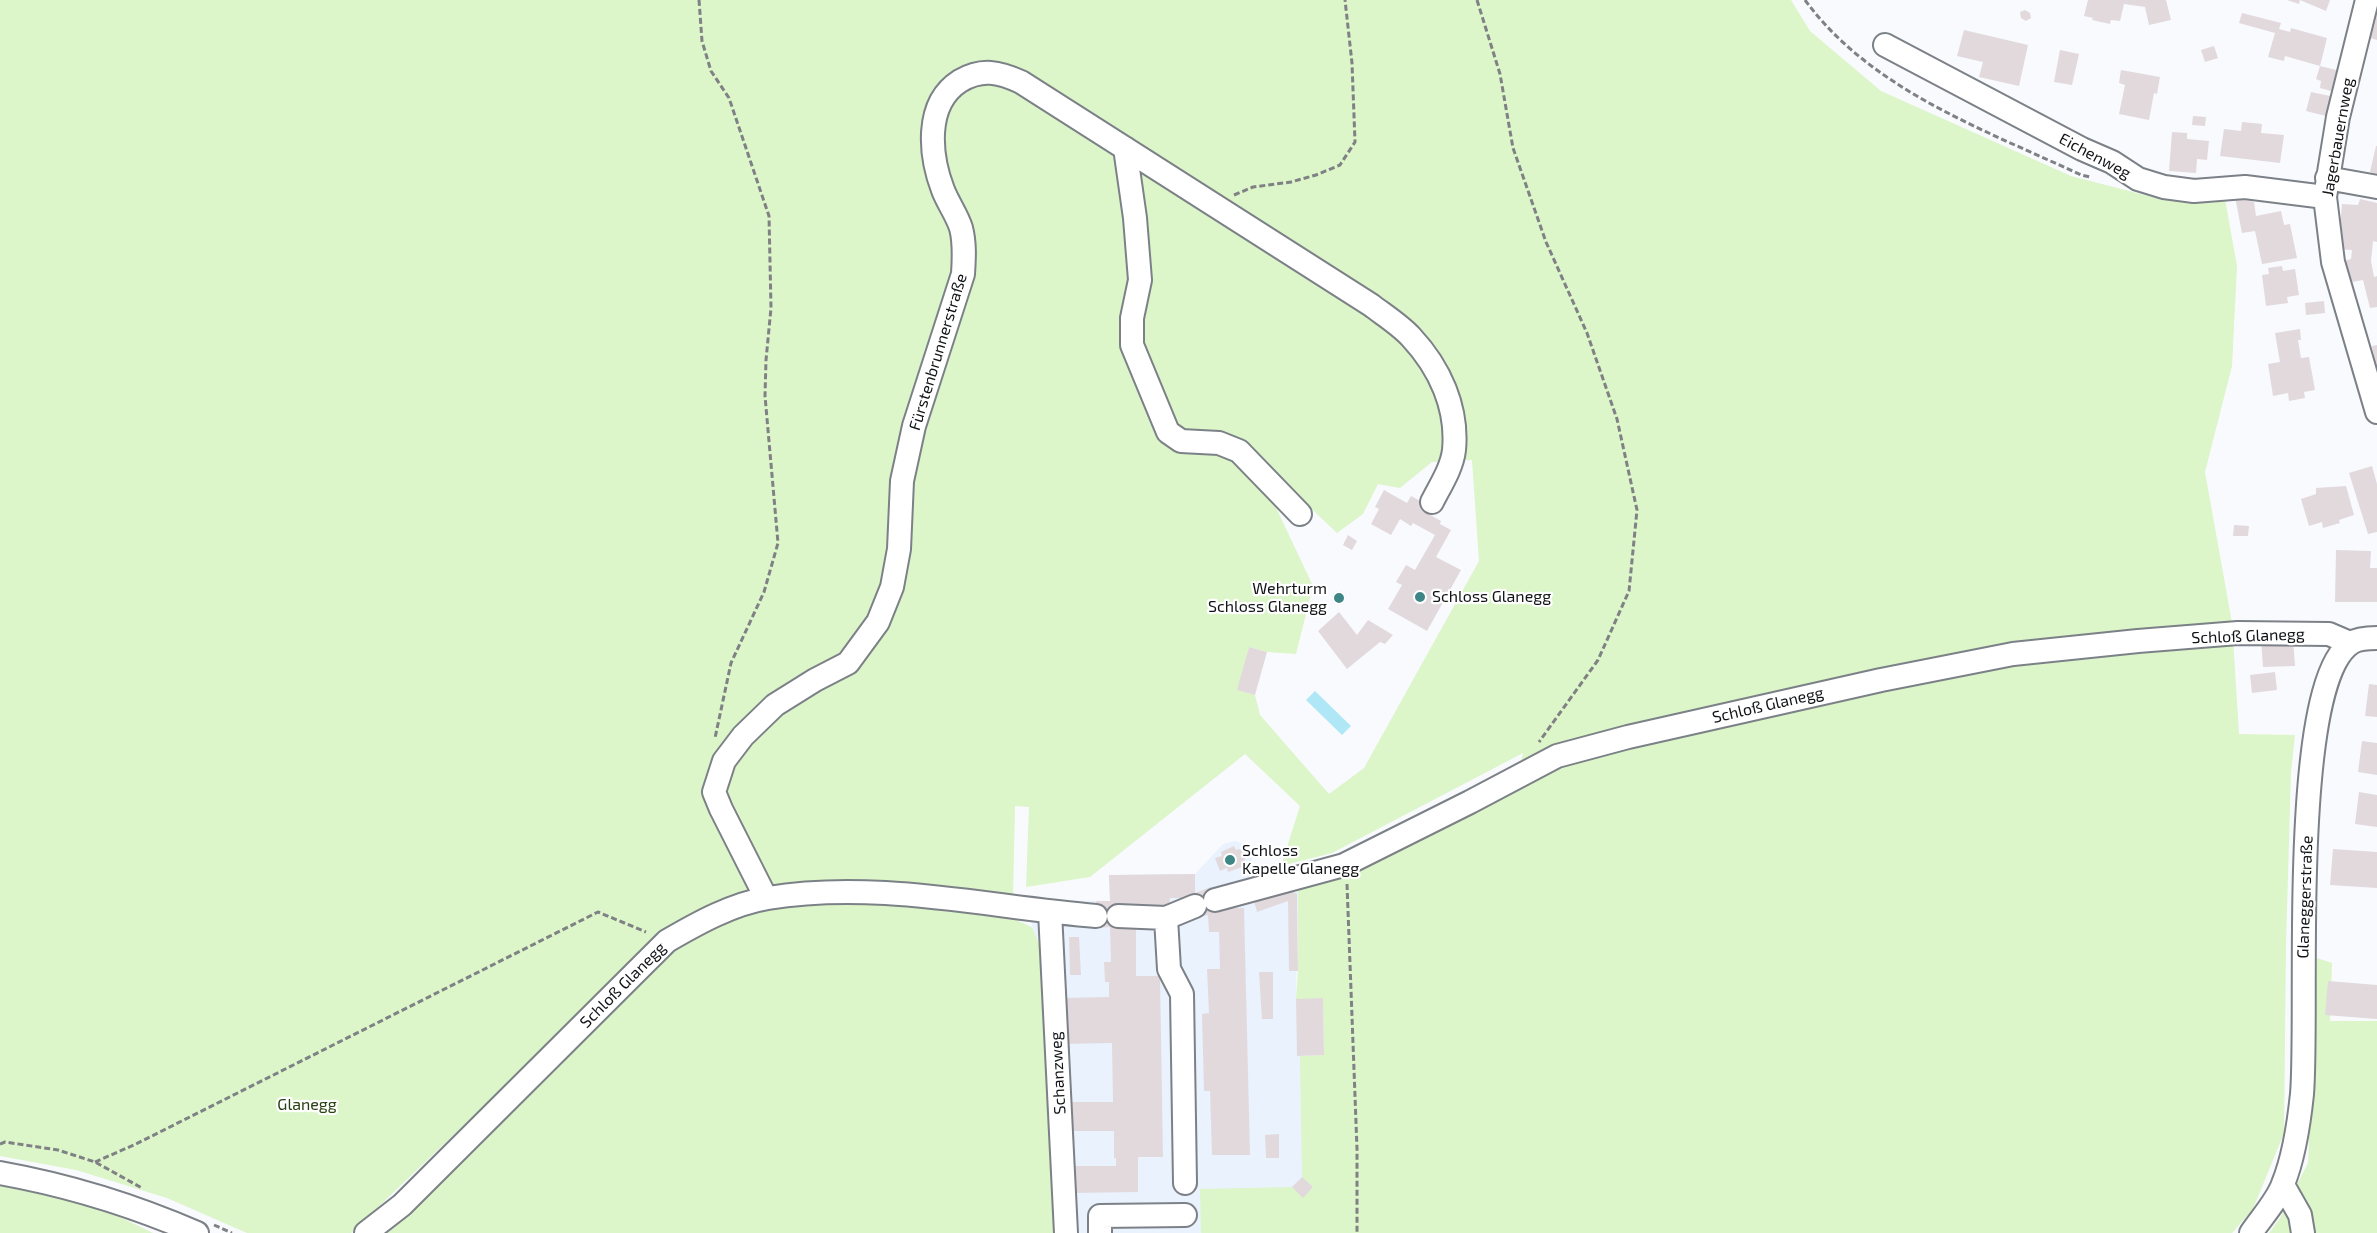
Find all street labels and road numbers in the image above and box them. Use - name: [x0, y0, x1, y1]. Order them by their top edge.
- street label: Jagerbauernweg: [2318, 76, 2358, 198]
- street label: Eichenweg: [2056, 129, 2134, 183]
- street label: Fürstenbrunnerstraße: [905, 271, 971, 433]
- street label: Schloß Glanegg: [2191, 624, 2305, 648]
- street label: Schloß Glanegg: [1710, 683, 1826, 727]
- street label: Glaneggerstraße: [2293, 835, 2317, 959]
- street label: Schloß Glanegg: [576, 938, 670, 1032]
- street label: Schanzweg: [1046, 1031, 1070, 1115]

